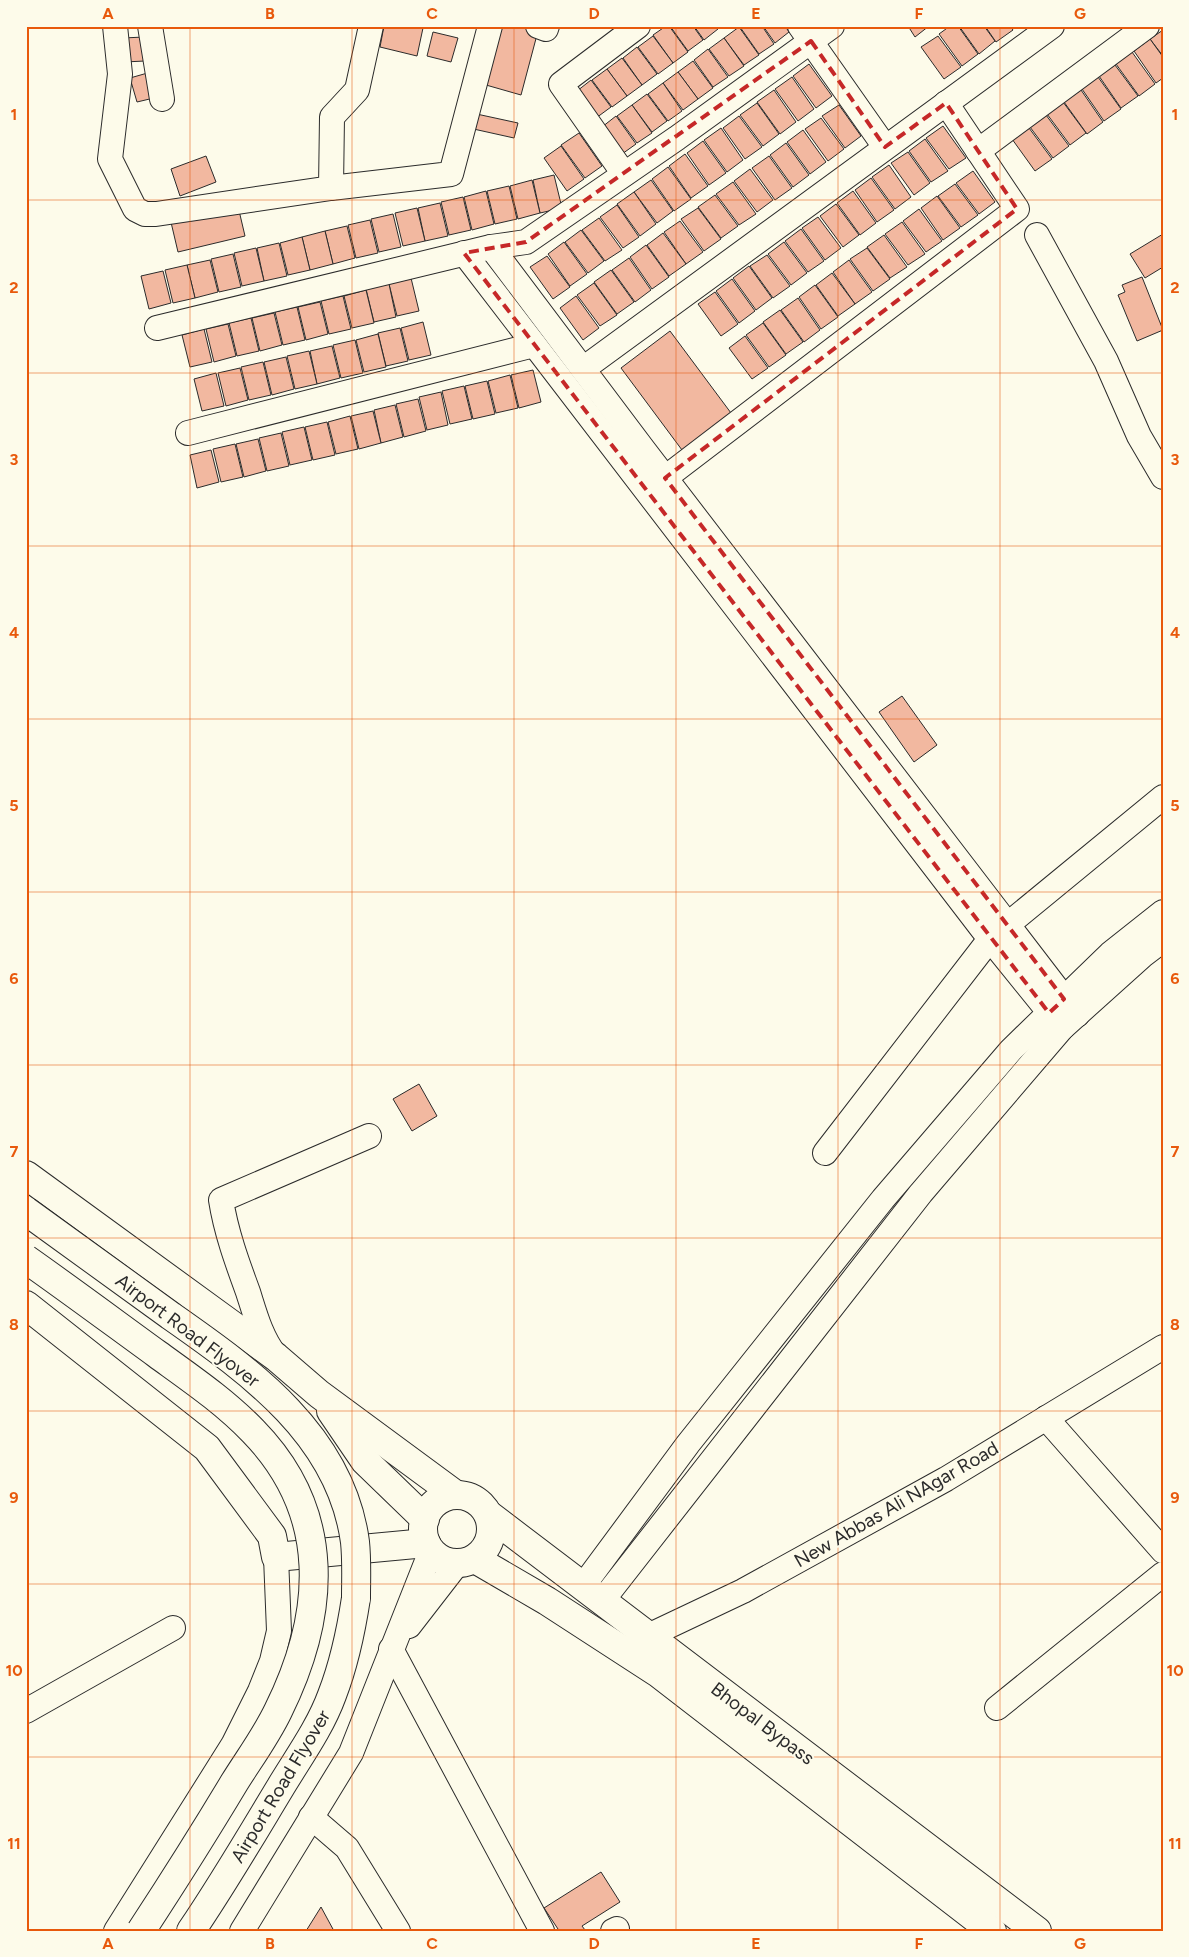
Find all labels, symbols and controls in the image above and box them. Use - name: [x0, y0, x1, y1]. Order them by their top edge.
- text: A: [102, 4, 114, 23]
- text: B: [265, 4, 275, 23]
- text: C: [426, 4, 438, 23]
- text: D: [588, 4, 600, 23]
- text: E: [751, 4, 761, 23]
- text: F: [915, 4, 924, 23]
- text: G: [1074, 4, 1086, 23]
- text: 1: [11, 105, 17, 124]
- text: 1: [1172, 105, 1178, 124]
- text: 2: [9, 278, 19, 297]
- text: 2: [1170, 278, 1180, 297]
- text: 3: [10, 450, 19, 469]
- text: 3: [1171, 450, 1180, 469]
- text: 4: [9, 623, 19, 642]
- text: 4: [1170, 623, 1180, 642]
- text: 5: [9, 796, 19, 815]
- text: 5: [1170, 796, 1180, 815]
- text: 6: [9, 969, 19, 988]
- text: 6: [1170, 969, 1180, 988]
- text: 7: [10, 1142, 19, 1161]
- text: 7: [1171, 1142, 1180, 1161]
- street label: Airport Road Flyover: [111, 1269, 265, 1392]
- text: 8: [9, 1315, 19, 1334]
- text: 8: [1170, 1315, 1180, 1334]
- street label: New Abbas Ali NAgar Road: [790, 1436, 1002, 1572]
- text: 9: [9, 1488, 19, 1507]
- text: 9: [1170, 1488, 1180, 1507]
- text: 10: [5, 1661, 23, 1680]
- text: 10: [1166, 1661, 1184, 1680]
- street label: Bhopal Bypass: [707, 1677, 819, 1770]
- street label: Airport Road Flyover: [226, 1705, 335, 1867]
- text: 11: [7, 1834, 21, 1853]
- text: 11: [1168, 1834, 1182, 1853]
- text: A: [102, 1934, 114, 1953]
- text: B: [265, 1934, 275, 1953]
- text: C: [426, 1934, 438, 1953]
- text: D: [588, 1934, 600, 1953]
- text: E: [751, 1934, 761, 1953]
- text: F: [915, 1934, 924, 1953]
- text: G: [1074, 1934, 1086, 1953]

